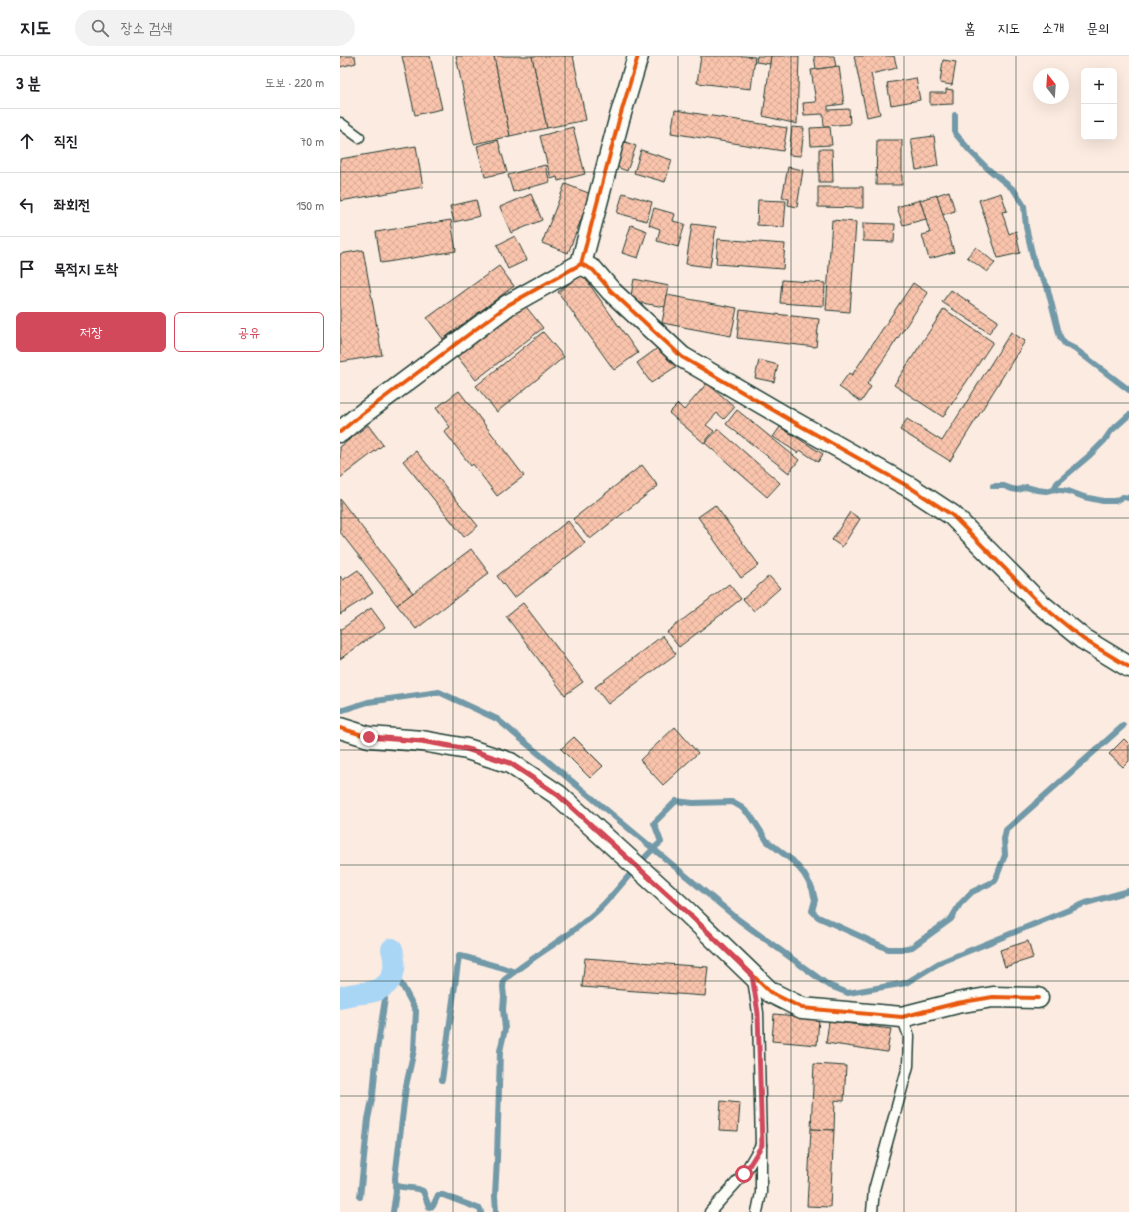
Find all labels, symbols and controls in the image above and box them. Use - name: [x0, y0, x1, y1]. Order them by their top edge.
- search box: [75, 10, 355, 46]
- text: 지도: [20, 14, 51, 40]
- icon: search: [89, 17, 111, 39]
- text: 장소 검색: [121, 17, 172, 38]
- text: 홈: [964, 18, 975, 37]
- text: 지도: [997, 18, 1020, 37]
- text: 소개: [1042, 18, 1064, 37]
- text: 문의: [1086, 18, 1109, 37]
- north arrow: [1033, 68, 1069, 104]
- map controls: [1081, 68, 1117, 140]
- button: +: [1081, 68, 1117, 104]
- text: 3 분: [16, 71, 41, 94]
- text: 도보 · 220 m: [265, 73, 324, 91]
- button: −: [1081, 104, 1117, 140]
- icon: ahead: [16, 130, 38, 152]
- text: 직진: [54, 130, 78, 151]
- text: 70 m: [300, 132, 324, 150]
- icon: left: [16, 194, 38, 216]
- text: 좌회전: [54, 194, 90, 215]
- text: 150 m: [296, 196, 324, 214]
- icon: arrive: [16, 258, 38, 280]
- text: 목적지 도착: [54, 258, 118, 279]
- button: 저장: [16, 312, 166, 352]
- button: 공유: [174, 312, 324, 352]
- route end: [360, 728, 378, 746]
- route start: [735, 1165, 753, 1183]

